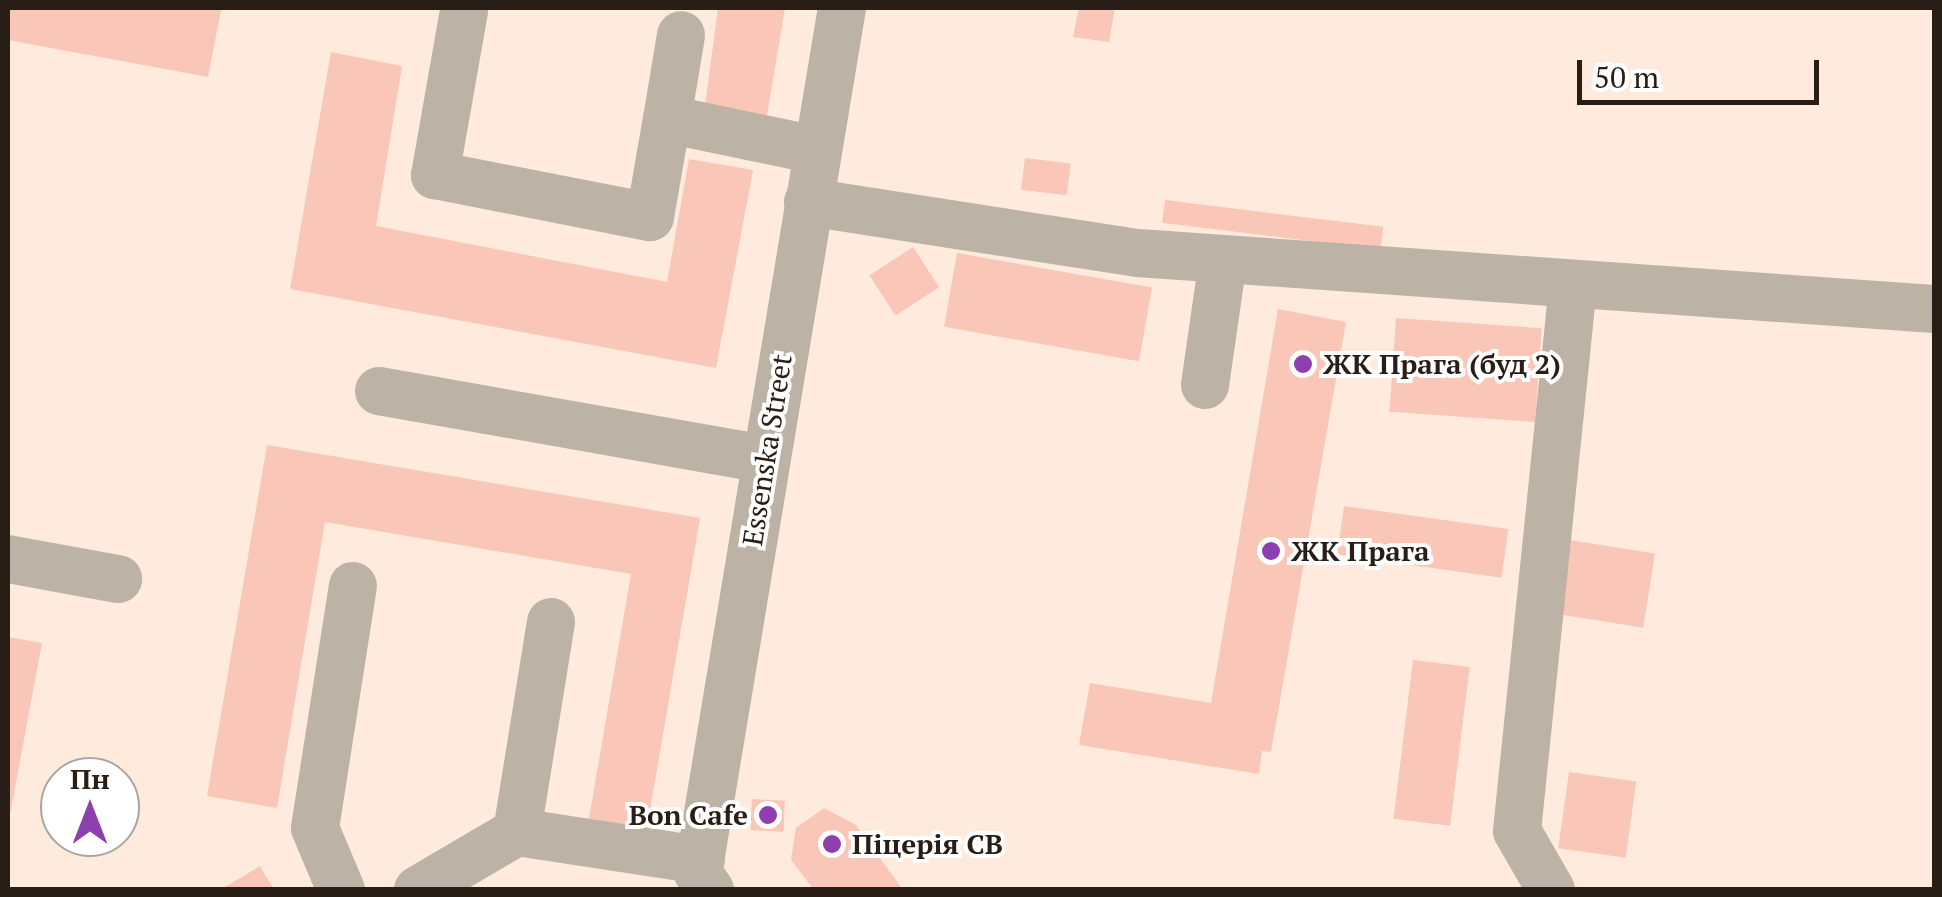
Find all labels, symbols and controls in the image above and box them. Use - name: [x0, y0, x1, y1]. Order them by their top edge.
- scale bar: [1582, 40, 1824, 102]
- text: 50 m: [1594, 57, 1659, 97]
- place label: ЖК Прага (буд 2): [1323, 347, 1561, 381]
- street label: Essenska Street: [735, 352, 799, 548]
- marker: ЖК Прага (буд 2): [1292, 353, 1314, 375]
- place label: ЖК Прага: [1291, 534, 1430, 568]
- marker: ЖК Прага: [1260, 540, 1282, 562]
- north arrow: [40, 757, 140, 857]
- text: Пн: [70, 760, 110, 797]
- place label: Bon Cafe: [629, 798, 748, 832]
- marker: Bon Cafe: [757, 804, 779, 826]
- place label: Піцерія СВ: [852, 827, 1003, 861]
- marker: Піцерія СВ: [821, 833, 843, 855]

